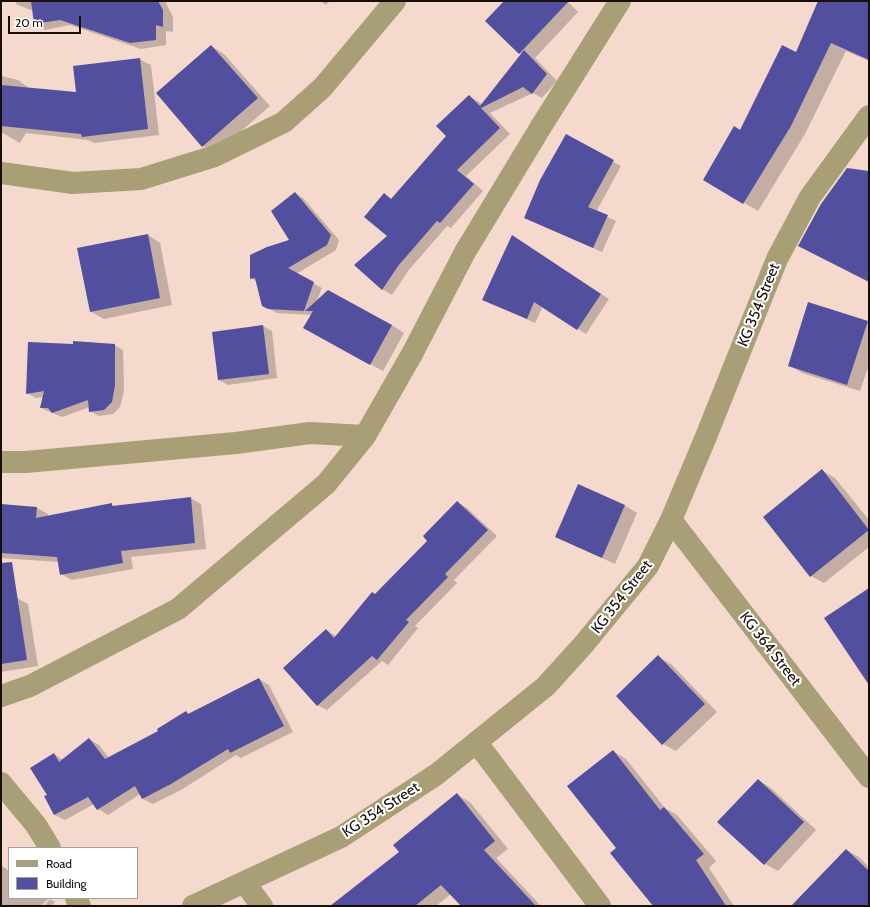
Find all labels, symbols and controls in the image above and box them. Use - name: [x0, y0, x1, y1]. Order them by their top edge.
- scale bar: [10, 8, 83, 34]
- text: 20 m: [15, 15, 43, 30]
- street label: KG 354 Street: [734, 261, 784, 349]
- street label: KG 354 Street: [588, 557, 656, 637]
- street label: KG 364 Street: [736, 608, 804, 690]
- street label: KG 354 Street: [339, 778, 423, 842]
- legend: [8, 847, 138, 899]
- text: Road: [46, 856, 72, 871]
- text: Building: [46, 876, 87, 891]

